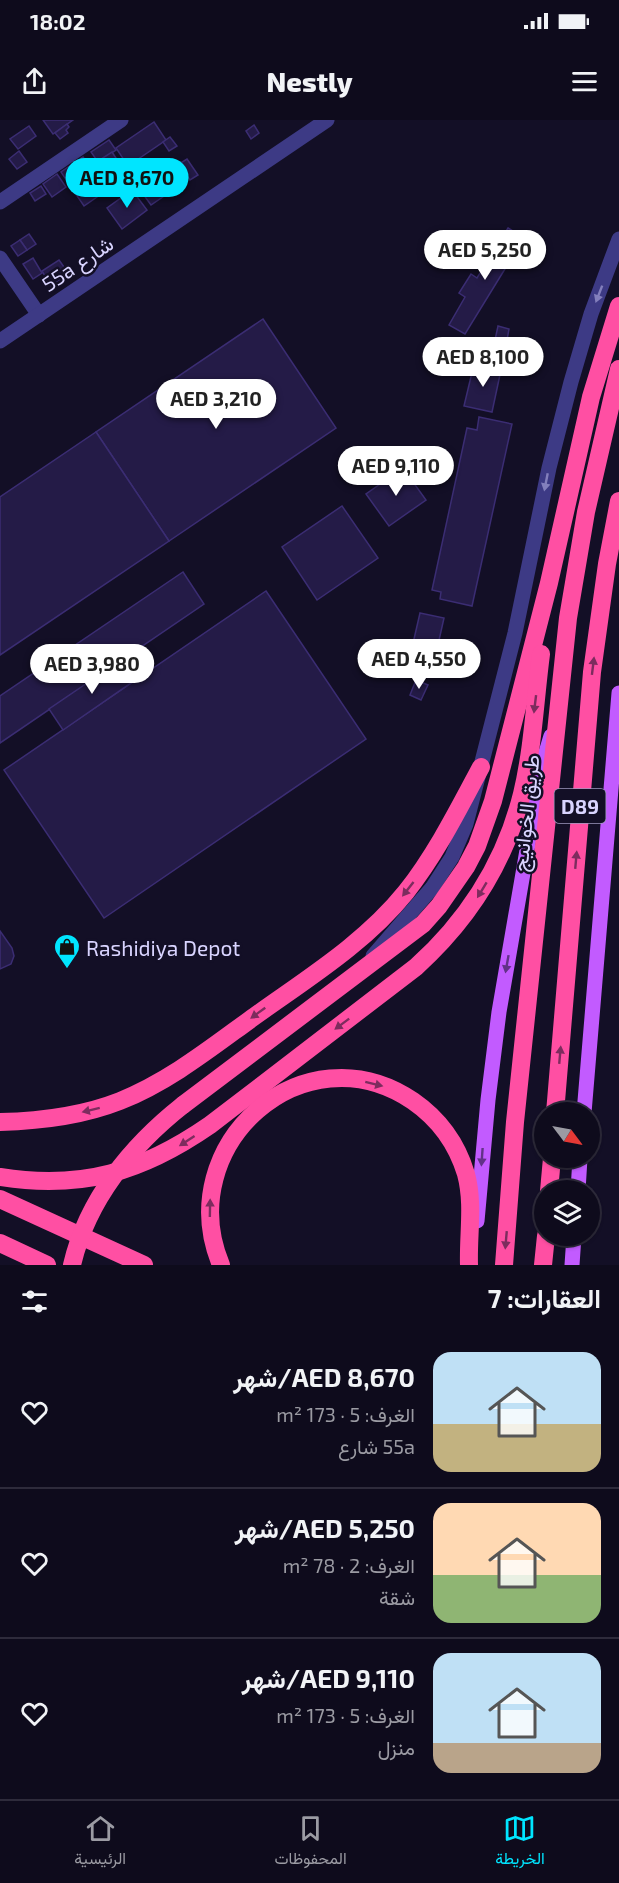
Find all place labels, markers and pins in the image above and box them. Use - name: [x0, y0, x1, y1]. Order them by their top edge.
- pin: AED 8,670: [58, 158, 196, 209]
- pin: AED 5,250: [416, 230, 554, 281]
- pin: AED 8,100: [414, 337, 552, 388]
- pin: AED 3,210: [147, 379, 285, 430]
- pin: AED 9,110: [327, 446, 465, 497]
- pin: AED 4,550: [350, 639, 488, 690]
- pin: AED 3,980: [23, 644, 161, 695]
- shop icon: Rashidiya Depot: [52, 932, 82, 970]
- place label: Rashidiya Depot: [86, 935, 240, 960]

